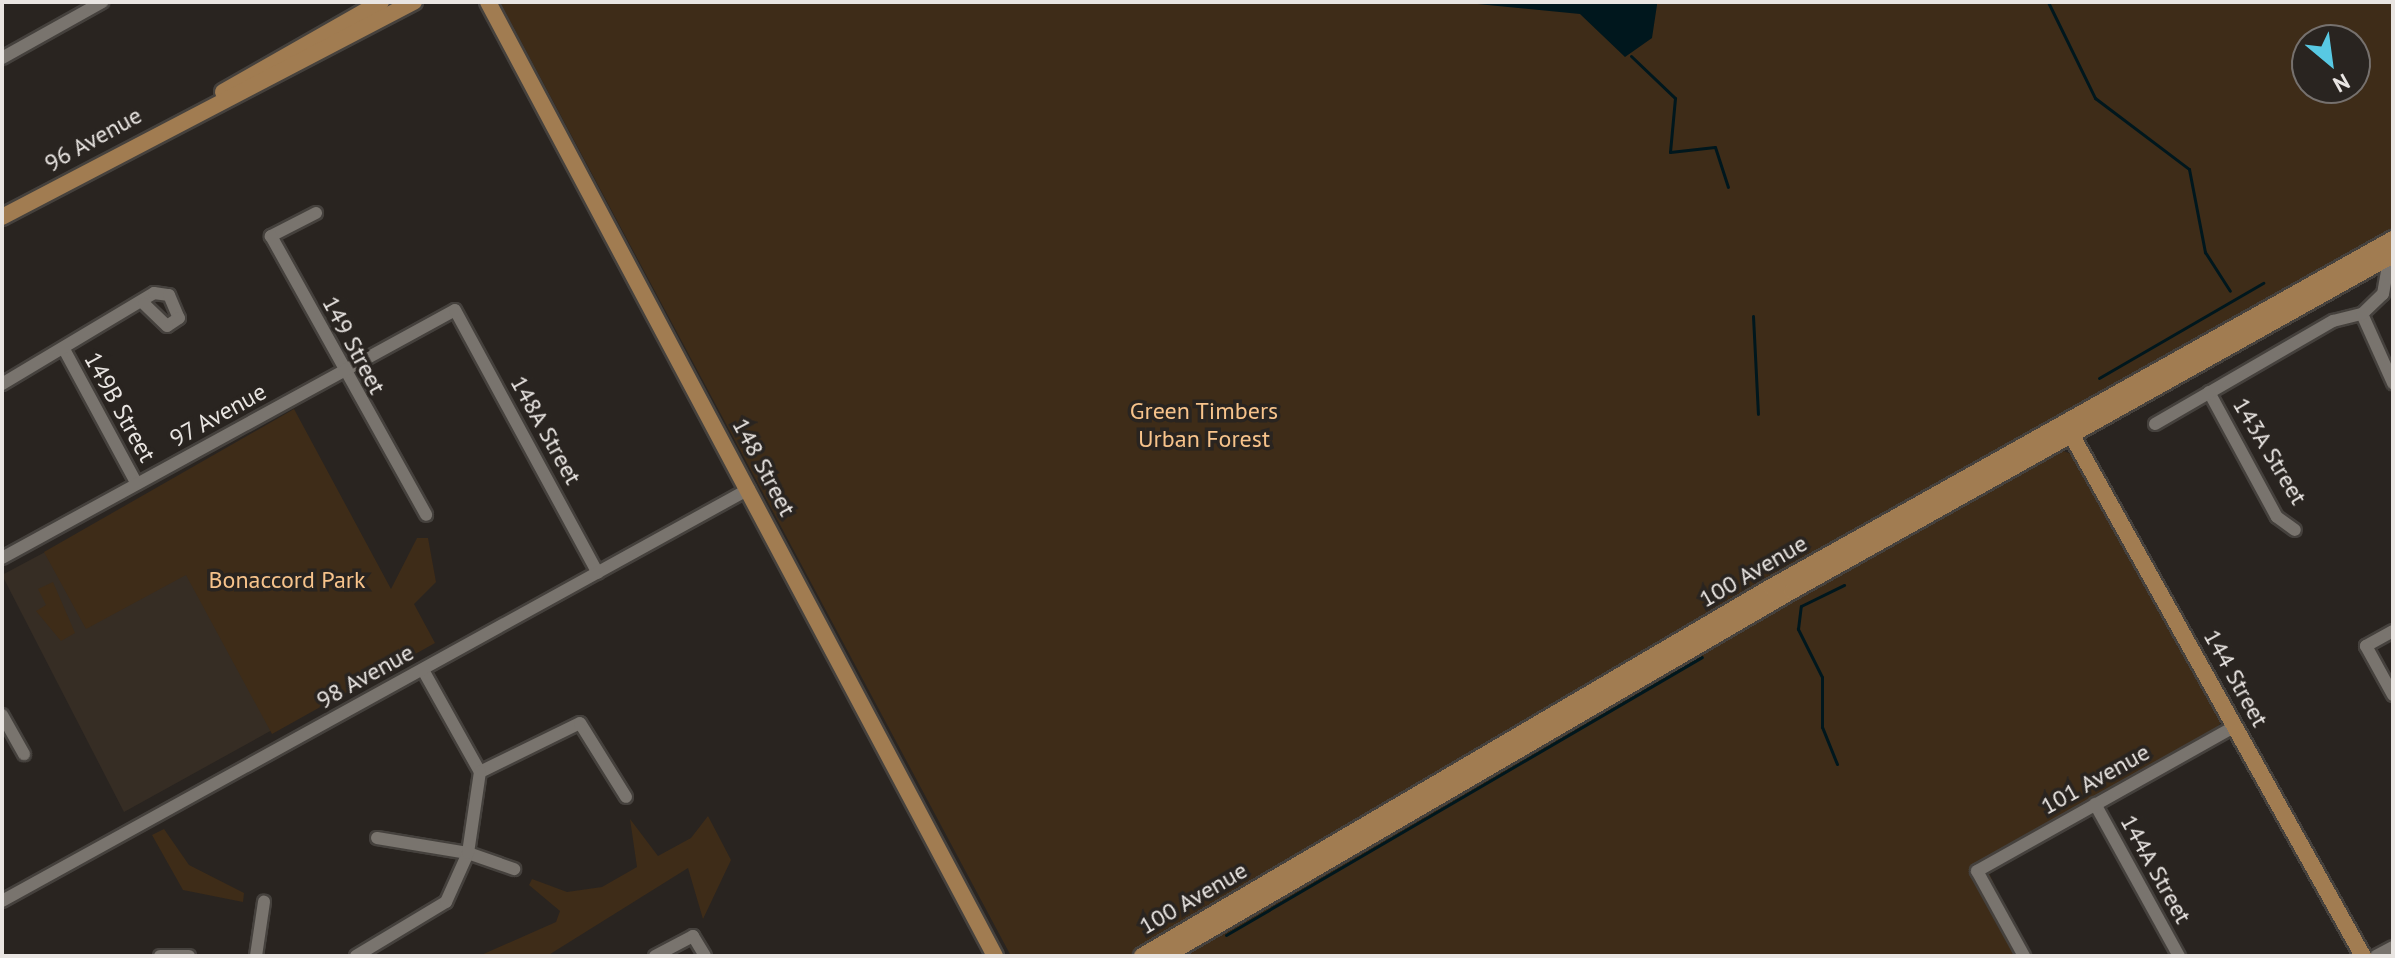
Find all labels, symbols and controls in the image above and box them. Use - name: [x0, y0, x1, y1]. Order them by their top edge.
- north arrow: [2291, 24, 2371, 104]
- text: N: [2329, 67, 2355, 99]
- street label: 96 Avenue: [39, 100, 147, 178]
- street label: 149 Street: [316, 291, 392, 399]
- street label: 149B Street: [78, 347, 162, 467]
- street label: 148A Street: [504, 370, 588, 490]
- street label: 97 Avenue: [164, 376, 272, 454]
- street label: 143A Street: [2227, 392, 2313, 510]
- park label: Green Timbers Urban Forest: [1129, 397, 1279, 453]
- street label: 148 Street: [726, 413, 802, 521]
- street label: 100 Avenue: [1694, 528, 1812, 614]
- park label: Bonaccord Park: [209, 566, 365, 594]
- street label: 144 Street: [2197, 624, 2275, 732]
- street label: 98 Avenue: [311, 637, 419, 715]
- street label: 101 Avenue: [2035, 737, 2155, 821]
- street label: 144A Street: [2114, 809, 2198, 929]
- street label: 100 Avenue: [1134, 855, 1252, 941]

